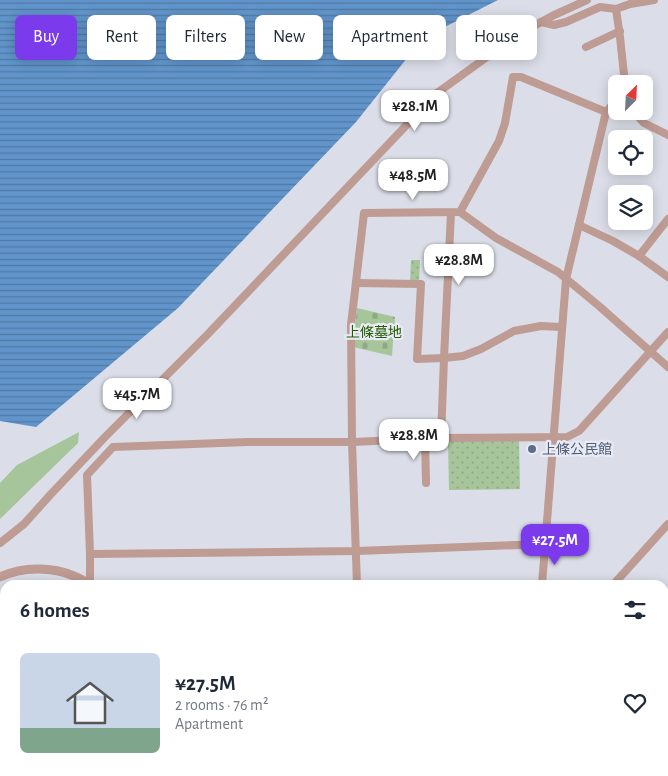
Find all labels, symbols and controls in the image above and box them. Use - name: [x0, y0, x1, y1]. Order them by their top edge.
- chip: Buy: [15, 15, 77, 60]
- chip: Rent: [87, 15, 156, 60]
- chip: Filters: [166, 15, 245, 60]
- chip: New: [255, 15, 323, 60]
- chip: Apartment: [333, 15, 446, 60]
- chip: House: [456, 15, 537, 60]
- north arrow: [608, 75, 652, 120]
- map controls: [608, 75, 653, 230]
- pin: ¥28.1M: [374, 90, 456, 132]
- text: ¥28.1M: [392, 98, 438, 114]
- button: locate: [608, 130, 653, 175]
- pin: ¥48.5M: [372, 158, 454, 201]
- text: ¥48.5M: [389, 167, 437, 183]
- button: layers: [608, 185, 653, 230]
- pin: ¥28.8M: [418, 244, 500, 286]
- text: ¥28.8M: [435, 252, 483, 268]
- park label: 上條墓地: [346, 325, 402, 340]
- pin: ¥45.7M: [96, 378, 178, 420]
- text: ¥45.7M: [114, 386, 160, 402]
- pin: ¥28.8M: [373, 418, 455, 461]
- text: ¥28.8M: [390, 427, 438, 443]
- place label: 上條公民館: [542, 442, 612, 457]
- marker: 上條公民館: [526, 443, 538, 455]
- pin: ¥27.5M: [514, 524, 596, 566]
- text: ¥27.5M: [532, 532, 578, 548]
- icon: filters: [621, 596, 649, 624]
- text: 6 homes: [20, 600, 90, 621]
- icon: home: [60, 673, 120, 733]
- text: ¥27.5M: [175, 673, 236, 694]
- icon: heart: [621, 689, 649, 717]
- text: 2 rooms · 76 m²: [175, 697, 269, 713]
- text: Apartment: [175, 716, 243, 732]

